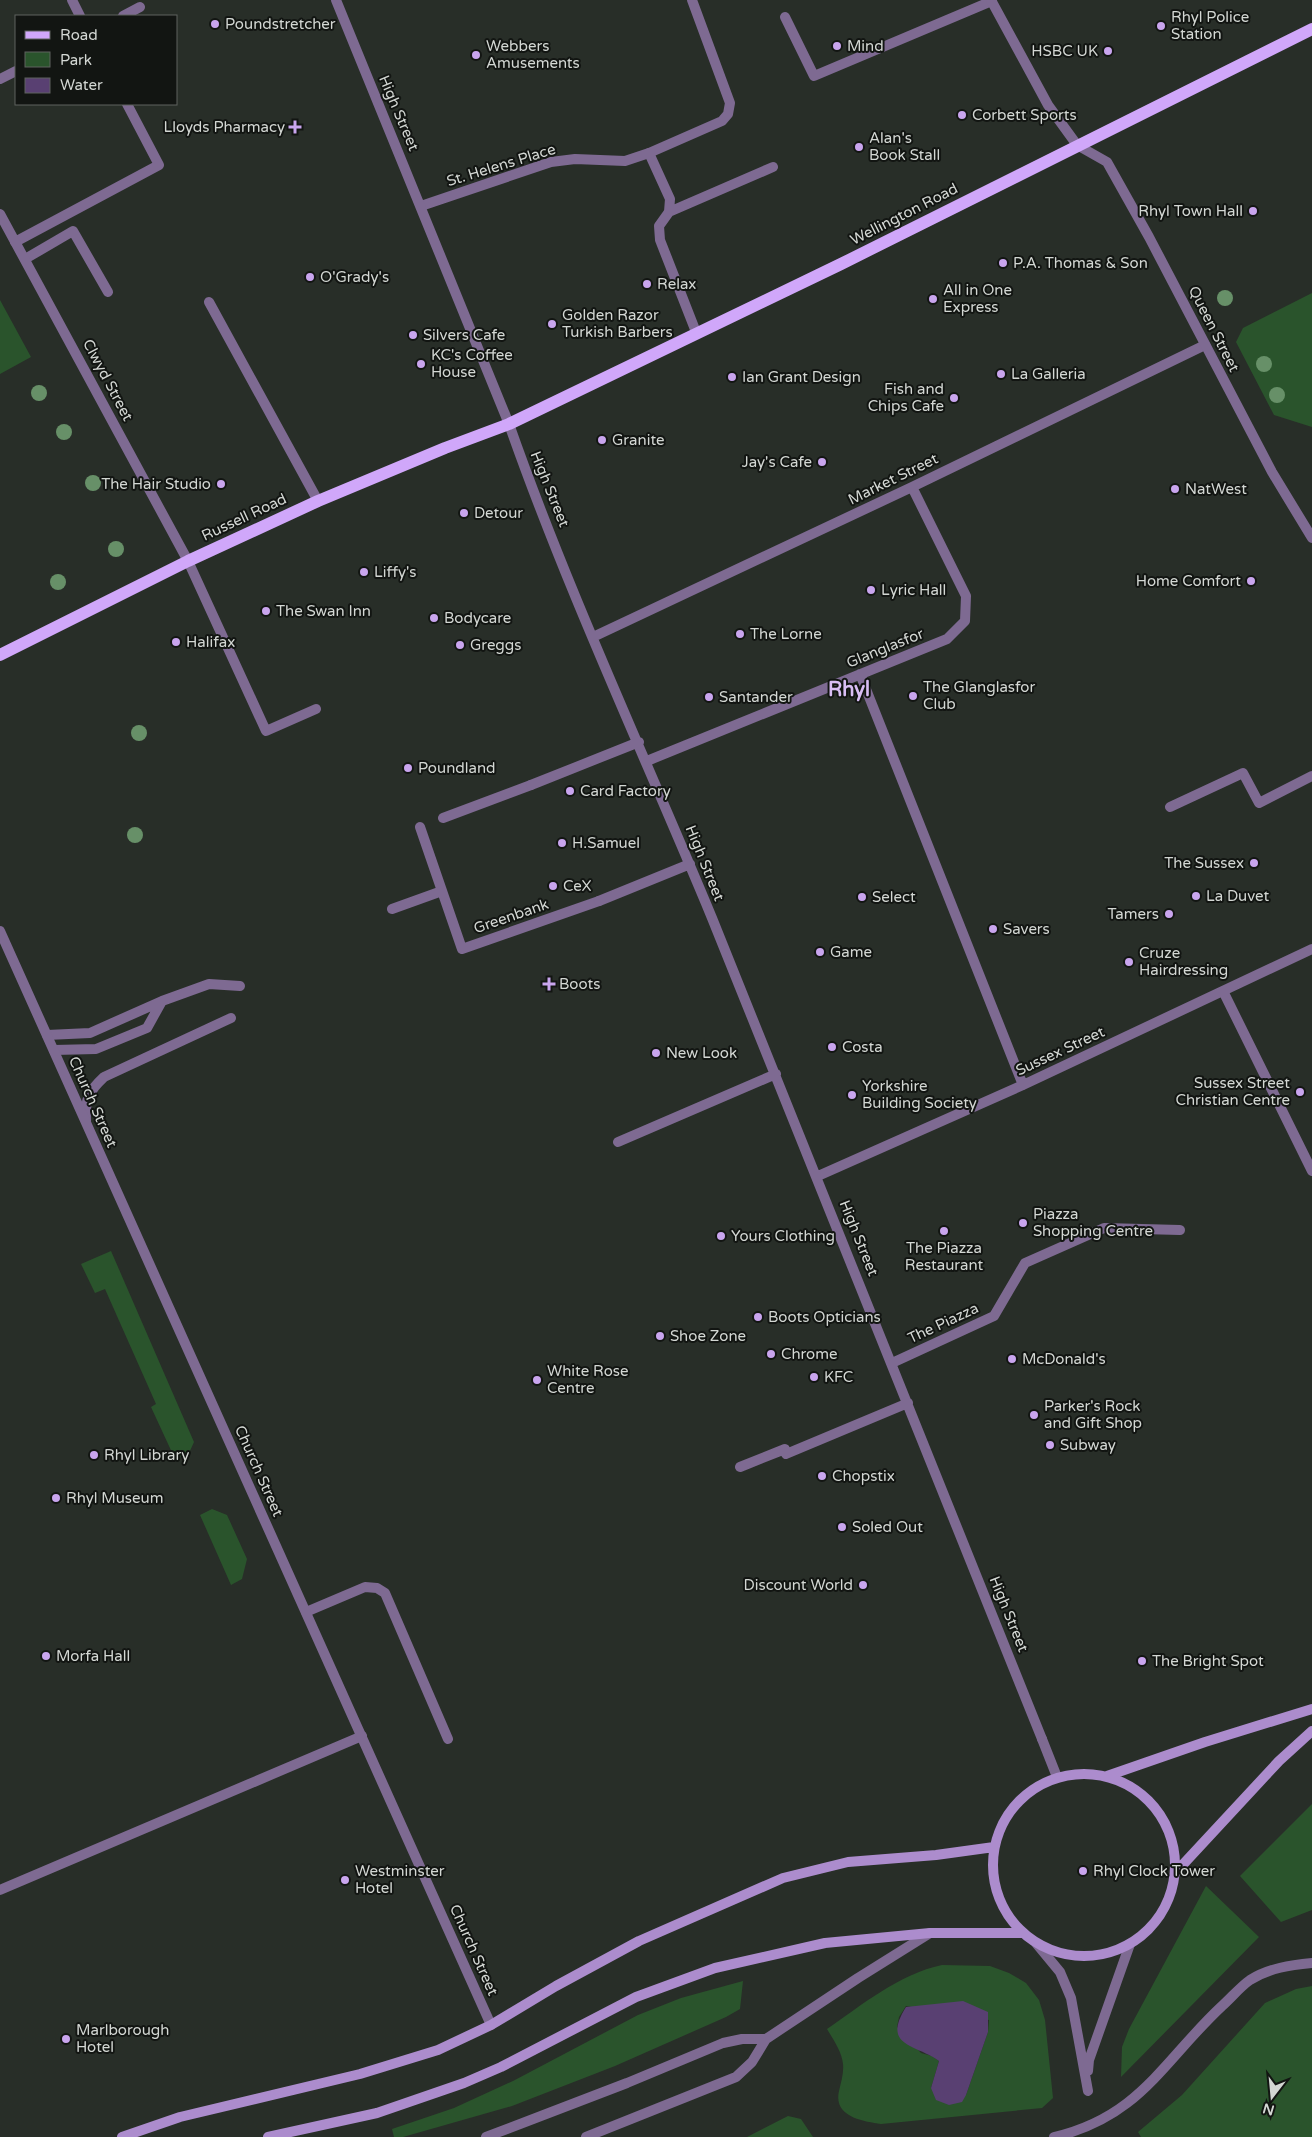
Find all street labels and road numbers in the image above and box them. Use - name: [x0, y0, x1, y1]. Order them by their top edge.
- street label: High Street: [375, 73, 423, 154]
- street label: St. Helens Place: [444, 140, 558, 190]
- street label: Wellington Road: [847, 179, 961, 249]
- street label: Queen Street: [1185, 283, 1243, 375]
- street label: Clwyd Street: [79, 336, 137, 424]
- street label: High Street: [527, 448, 573, 530]
- street label: Market Street: [845, 449, 941, 509]
- street label: Russell Road: [199, 489, 289, 545]
- street label: Glanglasfor: [844, 624, 926, 672]
- street label: High Street: [682, 822, 728, 904]
- street label: Greenbank: [471, 895, 551, 937]
- street label: Sussex Street: [1013, 1022, 1108, 1079]
- street label: Church Street: [65, 1054, 121, 1151]
- street label: High Street: [836, 1197, 882, 1279]
- street label: The Piazza: [905, 1299, 981, 1347]
- street label: Church Street: [231, 1423, 287, 1520]
- street label: High Street: [986, 1573, 1032, 1655]
- street label: Church Street: [446, 1902, 502, 1999]

